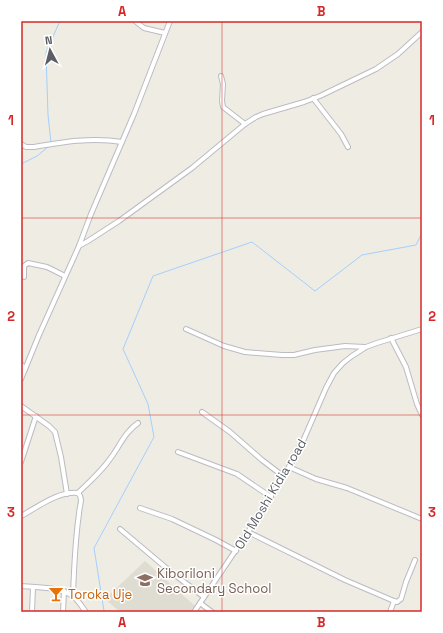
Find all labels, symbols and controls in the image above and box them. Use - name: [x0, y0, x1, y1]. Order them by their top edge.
- text: A: [118, 3, 127, 20]
- text: B: [317, 3, 326, 20]
- north arrow: [30, 30, 70, 70]
- text: N: [44, 33, 53, 47]
- text: 1: [8, 112, 14, 129]
- text: 1: [429, 112, 435, 129]
- text: 2: [7, 308, 15, 325]
- text: 2: [428, 308, 436, 325]
- street label: Old Moshi Kidia road: [231, 436, 310, 553]
- text: 3: [7, 504, 15, 521]
- text: 3: [428, 504, 436, 521]
- place label: Kiboriloni Secondary School: [157, 565, 271, 597]
- school or university icon: Kiboriloni Secondary School: [136, 571, 154, 589]
- bar icon: Toroka Uje: [47, 585, 65, 603]
- place label: Toroka Uje: [68, 586, 132, 603]
- text: A: [118, 614, 127, 631]
- text: B: [317, 614, 326, 631]

